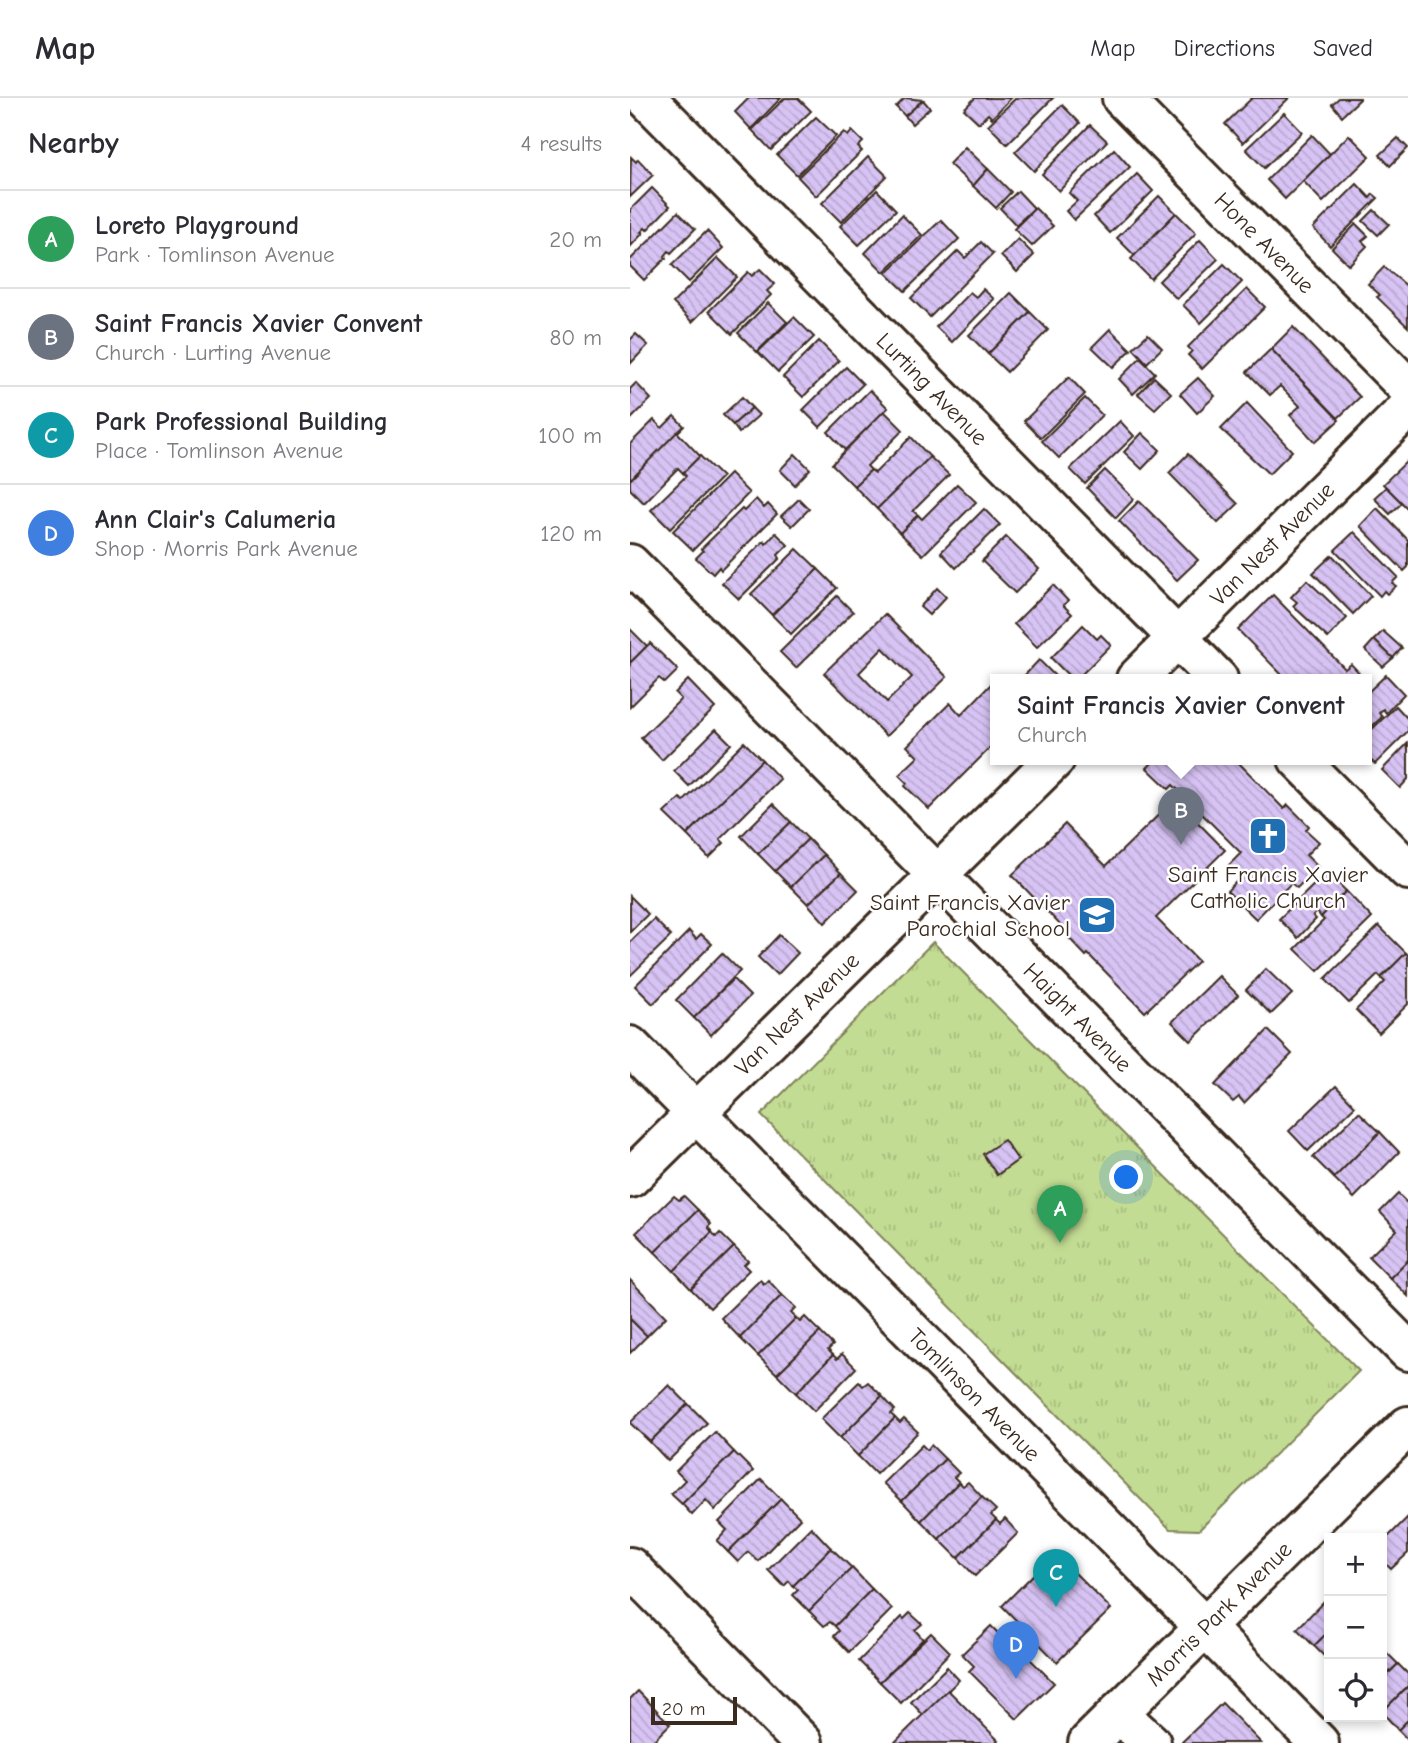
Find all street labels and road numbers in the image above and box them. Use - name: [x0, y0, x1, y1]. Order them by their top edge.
- street label: Hone Avenue: [1209, 186, 1320, 299]
- street label: Lurting Avenue: [871, 327, 993, 450]
- street label: Van Nest Avenue: [1204, 476, 1340, 611]
- street label: Van Nest Avenue: [729, 947, 864, 1081]
- street label: Haight Avenue: [1018, 957, 1138, 1077]
- street label: Tomlinson Avenue: [903, 1322, 1046, 1467]
- street label: Morris Park Avenue: [1140, 1536, 1297, 1691]

